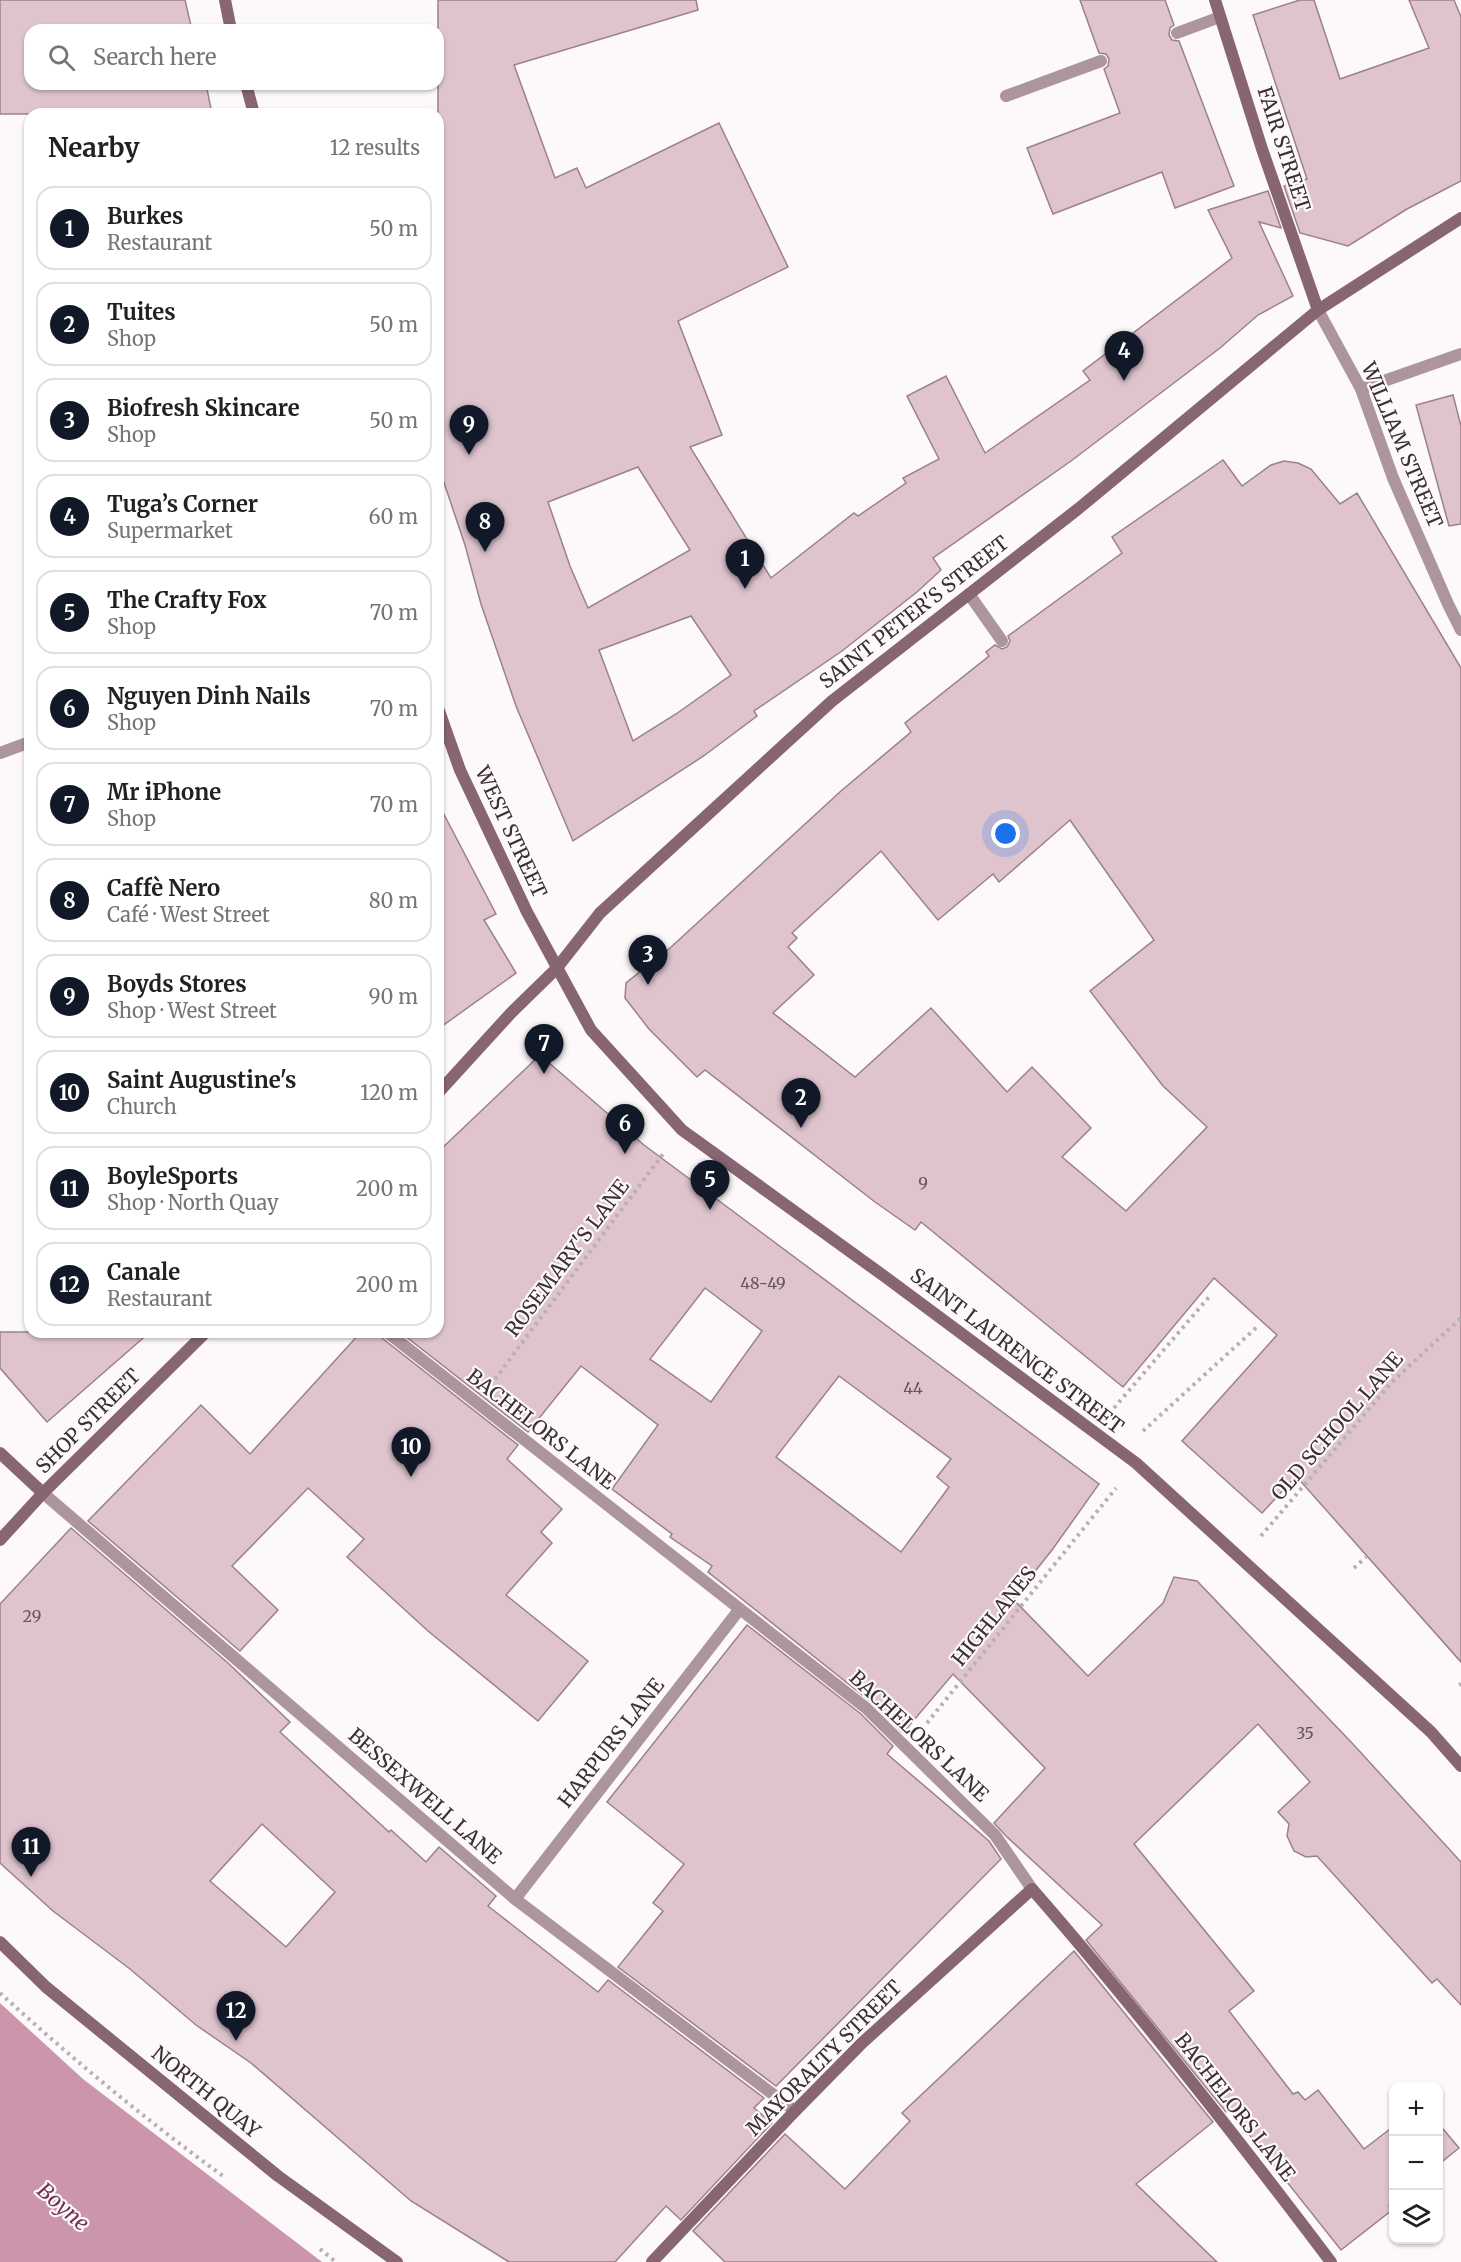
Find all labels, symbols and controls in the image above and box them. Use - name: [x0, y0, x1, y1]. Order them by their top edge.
- search box: [24, 24, 444, 90]
- icon: search: [45, 41, 78, 74]
- text: Search here: [93, 43, 216, 71]
- street label: FAIR STREET: [1253, 83, 1316, 214]
- text: Nearby: [48, 131, 140, 164]
- text: 12 results: [330, 135, 420, 160]
- text: Burkes: [107, 202, 183, 230]
- text: 1: [65, 216, 74, 241]
- text: 50 m: [369, 216, 418, 241]
- text: Restaurant: [107, 230, 212, 255]
- text: Tuites: [107, 298, 176, 326]
- text: 2: [64, 312, 75, 337]
- text: 50 m: [369, 312, 418, 337]
- text: Shop: [107, 326, 156, 351]
- pin: 4: [1104, 332, 1144, 381]
- street label: WILLIAM STREET: [1356, 357, 1449, 531]
- text: Biofresh Skincare: [107, 394, 300, 422]
- pin: 9: [450, 406, 488, 455]
- text: 3: [64, 408, 75, 433]
- text: 50 m: [369, 408, 418, 433]
- text: Shop: [107, 422, 156, 447]
- text: Tuga’s Corner: [107, 490, 258, 518]
- pin: 8: [466, 502, 504, 552]
- text: 4: [63, 504, 76, 529]
- text: 60 m: [368, 504, 418, 529]
- text: Supermarket: [107, 518, 233, 543]
- street label: SAINT PETER'S STREET: [814, 530, 1013, 693]
- pin: 1: [726, 540, 764, 589]
- text: The Crafty Fox: [107, 586, 266, 614]
- text: 5: [64, 600, 75, 625]
- text: 70 m: [370, 600, 418, 625]
- text: Shop: [107, 614, 156, 639]
- text: Nguyen Dinh Nails: [107, 682, 311, 710]
- text: 6: [63, 696, 76, 721]
- text: 70 m: [370, 696, 418, 721]
- text: Shop: [107, 710, 156, 735]
- street label: WEST STREET: [470, 761, 553, 902]
- text: Mr iPhone: [107, 778, 221, 806]
- text: 7: [64, 792, 76, 817]
- text: 70 m: [370, 792, 418, 817]
- text: Shop: [107, 806, 156, 831]
- your location: [991, 819, 1020, 848]
- text: Caffè Nero: [107, 874, 220, 902]
- text: 8: [63, 888, 76, 913]
- text: 80 m: [369, 888, 418, 913]
- text: Café · West Street: [107, 902, 270, 927]
- pin: 3: [628, 936, 668, 985]
- text: Boyds Stores: [107, 970, 247, 998]
- text: 9: [63, 984, 76, 1009]
- text: 90 m: [368, 984, 418, 1009]
- text: Shop · West Street: [107, 998, 277, 1023]
- pin: 7: [524, 1024, 564, 1074]
- text: Saint Augustine's: [107, 1066, 296, 1094]
- pin: 2: [782, 1078, 820, 1128]
- text: 10: [59, 1080, 80, 1105]
- text: 120 m: [360, 1080, 418, 1105]
- text: Church: [107, 1094, 177, 1119]
- pin: 6: [606, 1104, 644, 1154]
- pin: 5: [690, 1160, 730, 1210]
- text: BoyleSports: [107, 1162, 238, 1190]
- house number: 9: [918, 1173, 928, 1193]
- street label: ROSEMARY'S LANE: [499, 1174, 634, 1341]
- text: 11: [61, 1176, 79, 1201]
- text: 200 m: [356, 1176, 418, 1201]
- text: Shop · North Quay: [107, 1190, 279, 1215]
- text: Canale: [107, 1258, 180, 1286]
- street label: SAINT LAURENCE STREET: [906, 1262, 1129, 1439]
- text: 12: [59, 1272, 80, 1297]
- text: 200 m: [356, 1272, 418, 1297]
- house number: 48-49: [740, 1273, 786, 1293]
- text: Restaurant: [107, 1286, 212, 1311]
- street label: OLD SCHOOL LANE: [1265, 1346, 1408, 1505]
- street label: SHOP STREET: [30, 1363, 145, 1478]
- street label: BACHELORS LANE: [462, 1363, 621, 1494]
- house number: 44: [903, 1378, 923, 1398]
- pin: 10: [392, 1428, 430, 1477]
- street label: HIGHLANES: [946, 1561, 1041, 1671]
- house number: 29: [23, 1606, 41, 1626]
- street label: BACHELORS LANE: [845, 1665, 994, 1807]
- street label: HARPURS LANE: [552, 1673, 669, 1812]
- street label: BESSEXWELL LANE: [344, 1722, 507, 1869]
- house number: 35: [1296, 1723, 1314, 1743]
- pin: 11: [12, 1828, 51, 1877]
- street label: MAYORALTY STREET: [741, 1975, 907, 2141]
- pin: 12: [216, 1992, 256, 2041]
- street label: BACHELORS LANE: [1170, 2028, 1301, 2186]
- street label: NORTH QUAY: [147, 2040, 266, 2144]
- map controls: [1389, 2082, 1443, 2244]
- button: +: [1389, 2082, 1443, 2136]
- button: −: [1389, 2136, 1443, 2190]
- water label: Boyne: [32, 2177, 95, 2236]
- button: layers: [1389, 2190, 1443, 2244]

